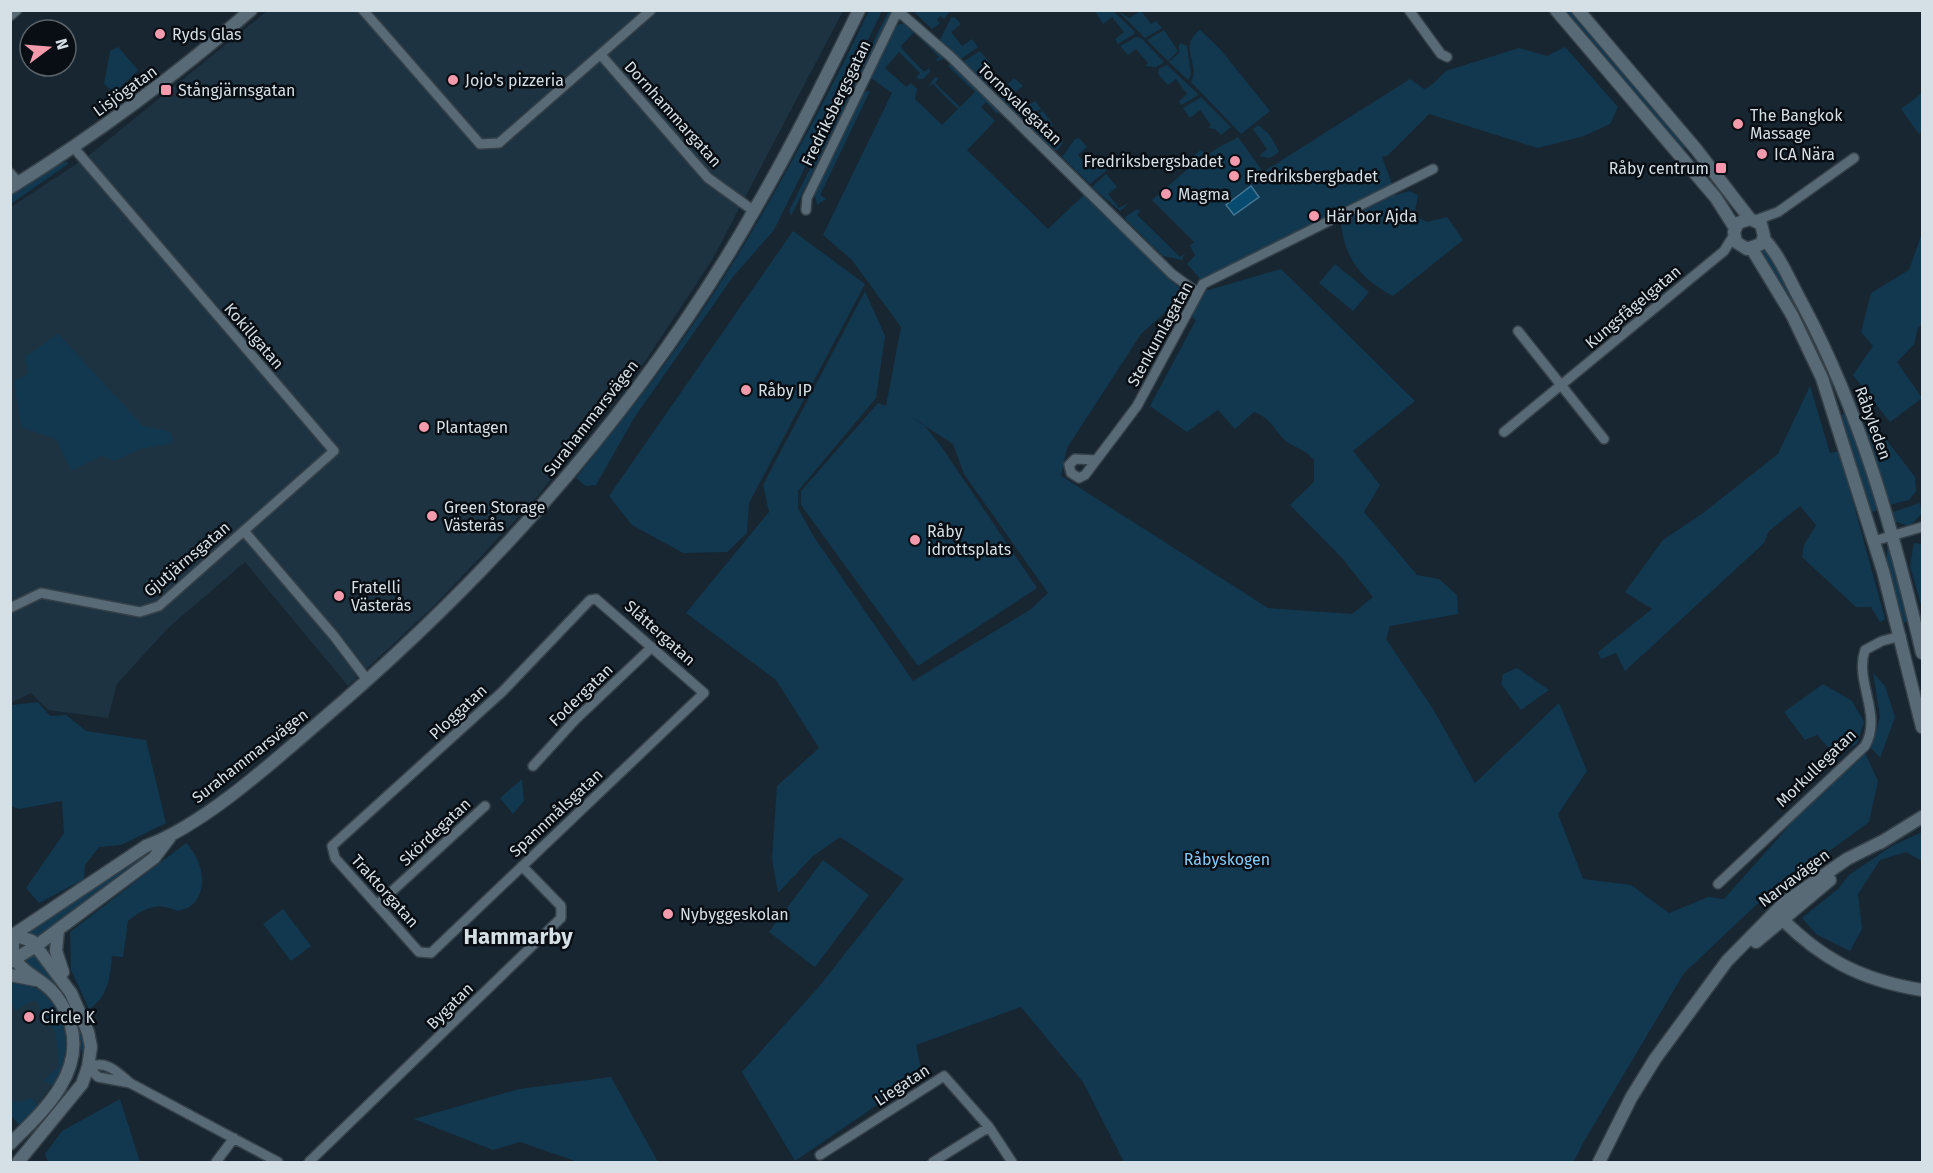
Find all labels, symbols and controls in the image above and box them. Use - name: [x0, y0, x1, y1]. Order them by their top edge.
- north arrow: [18, 18, 78, 78]
- place label: Ryds Glas: [172, 25, 242, 44]
- marker: Ryds Glas: [153, 27, 167, 41]
- text: N: [51, 36, 73, 52]
- street label: Fredriksbergsgatan: [797, 37, 875, 169]
- street label: Dornhammargatan: [621, 57, 725, 171]
- street label: Tornsvalegatan: [974, 59, 1066, 149]
- street label: Lisjögatan: [89, 61, 161, 121]
- place label: Jojo's pizzeria: [465, 71, 564, 90]
- marker: Jojo's pizzeria: [446, 73, 460, 87]
- place label: Stångjärnsgatan: [178, 81, 295, 100]
- marker: Stångjärnsgatan: [159, 83, 173, 97]
- place label: The Bangkok Massage: [1750, 106, 1843, 143]
- marker: The Bangkok Massage: [1731, 117, 1745, 131]
- place label: ICA Nära: [1774, 145, 1835, 164]
- marker: ICA Nära: [1755, 147, 1769, 161]
- place label: Fredriksbergsbadet: [1083, 152, 1223, 171]
- marker: Fredriksbergsbadet: [1228, 154, 1242, 168]
- place label: Råby centrum: [1609, 159, 1709, 178]
- marker: Råby centrum: [1714, 161, 1728, 175]
- place label: Fredriksbergbadet: [1246, 167, 1378, 186]
- marker: Fredriksbergbadet: [1227, 169, 1241, 183]
- place label: Magma: [1178, 185, 1230, 204]
- marker: Magma: [1159, 187, 1173, 201]
- place label: Här bor Ajda: [1326, 207, 1417, 226]
- marker: Här bor Ajda: [1307, 209, 1321, 223]
- street label: Kungsfågelgatan: [1581, 261, 1685, 353]
- street label: Stenkumlagatan: [1123, 278, 1197, 390]
- street label: Kokillgatan: [220, 299, 288, 373]
- street label: Surahammarsvägen: [540, 356, 642, 480]
- place label: Råby IP: [758, 381, 812, 400]
- marker: Råby IP: [739, 383, 753, 397]
- street label: Råbyleden: [1851, 384, 1895, 462]
- place label: Plantagen: [436, 418, 508, 437]
- marker: Plantagen: [417, 420, 431, 434]
- place label: Green Storage Västerås: [444, 498, 545, 535]
- marker: Green Storage Västerås: [425, 509, 439, 523]
- street label: Gjutjärnsgatan: [140, 518, 234, 600]
- place label: Råby idrottsplats: [927, 522, 1011, 559]
- marker: Råby idrottsplats: [908, 533, 922, 547]
- place label: Fratelli Västerås: [351, 578, 411, 615]
- marker: Fratelli Västerås: [332, 589, 346, 603]
- street label: Slåttergatan: [621, 596, 699, 670]
- street label: Fodergatan: [545, 660, 617, 730]
- street label: Ploggatan: [425, 681, 491, 743]
- street label: Surahammarsvägen: [188, 705, 312, 807]
- street label: Morkullegatan: [1772, 725, 1860, 811]
- street label: Spannmålsgatan: [505, 765, 607, 861]
- street label: Skördegatan: [395, 794, 475, 870]
- street label: Narvavägen: [1755, 845, 1833, 911]
- park label: Råbyskogen: [1184, 850, 1270, 869]
- street label: Traktorgatan: [347, 851, 423, 931]
- place label: Nybyggeskolan: [680, 905, 789, 924]
- marker: Nybyggeskolan: [661, 907, 675, 921]
- district label: Hammarby: [463, 923, 573, 950]
- street label: Bygatan: [423, 979, 477, 1033]
- place label: Circle K: [41, 1008, 95, 1027]
- marker: Circle K: [22, 1010, 36, 1024]
- street label: Liegatan: [871, 1060, 933, 1110]

